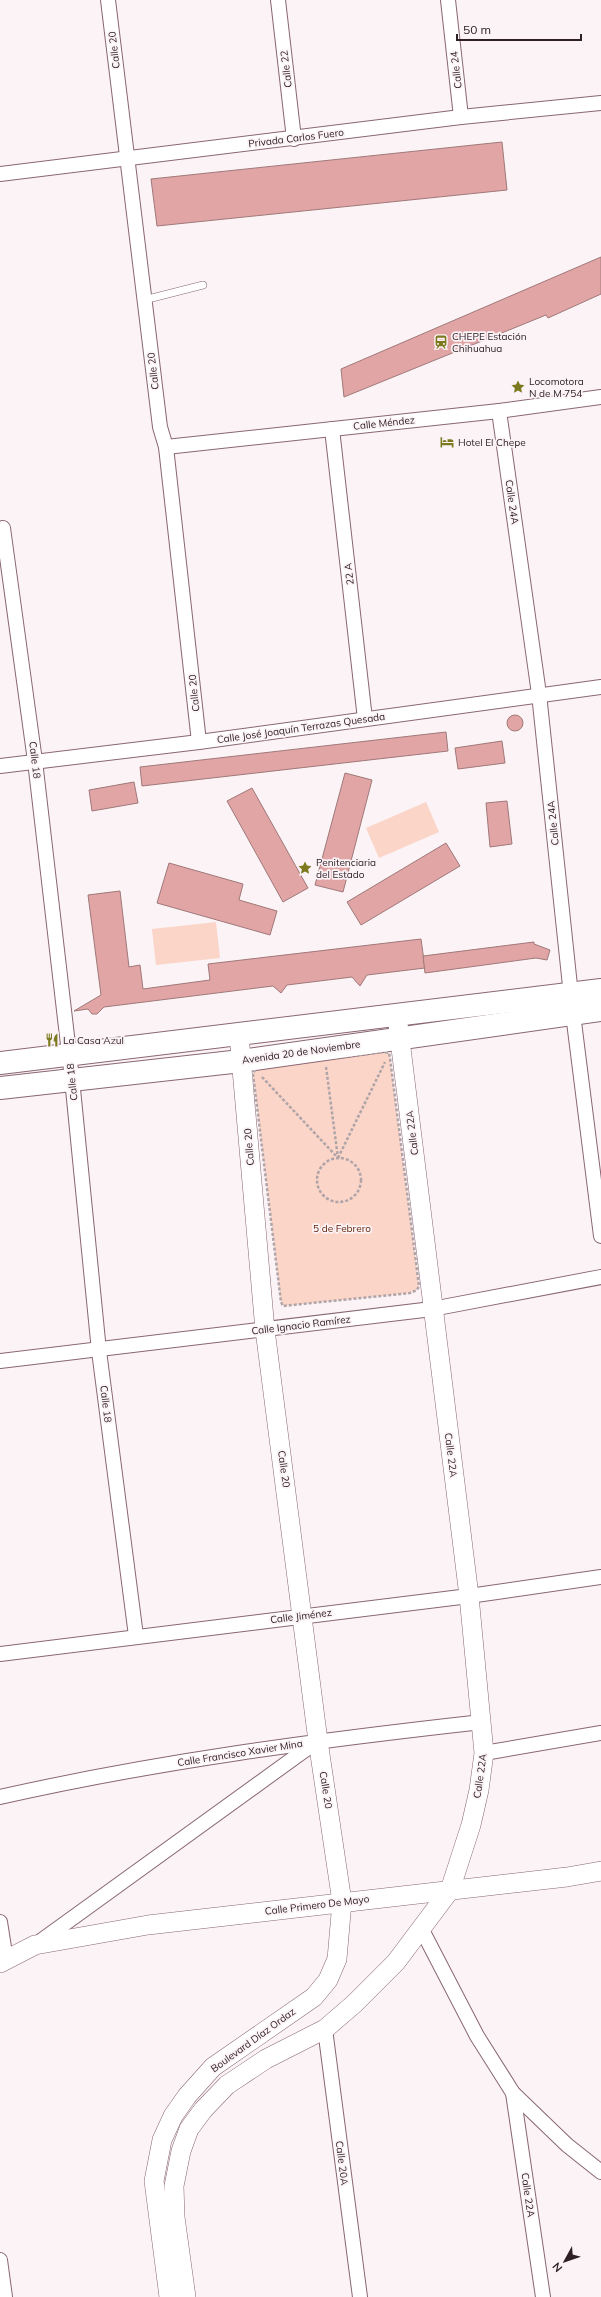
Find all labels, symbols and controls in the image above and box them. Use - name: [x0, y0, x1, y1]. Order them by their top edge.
- scale bar: [457, 16, 581, 42]
- text: 50 m: [463, 22, 491, 37]
- street label: Calle 20: [105, 31, 123, 69]
- street label: Calle 22: [277, 50, 295, 88]
- street label: Calle 24: [447, 51, 465, 89]
- street label: Privada Carlos Fuero: [247, 126, 345, 150]
- place label: CHEPE Estación Chihuahua: [452, 330, 527, 355]
- station icon: CHEPE Estación Chihuahua: [433, 334, 449, 350]
- street label: Calle 20: [144, 352, 162, 390]
- place label: Locomotora N de M 754: [529, 375, 584, 400]
- place icon: Locomotora N de M 754: [510, 379, 526, 395]
- street label: Calle Méndez: [352, 413, 416, 433]
- hotel icon: Hotel El Chepe: [439, 434, 455, 450]
- place label: Hotel El Chepe: [458, 436, 526, 449]
- street label: Calle 24A: [502, 479, 522, 526]
- street label: 22 A: [341, 562, 357, 586]
- street label: Calle 20: [186, 674, 202, 712]
- street label: Calle José Joaquín Terrazas Quesada: [216, 710, 386, 746]
- street label: Calle 18: [26, 741, 44, 779]
- street label: Calle 24A: [544, 799, 562, 846]
- place label: Penitenciaria del Estado: [316, 856, 376, 881]
- place icon: Penitenciaria del Estado: [297, 860, 313, 876]
- restaurant icon: La Casa Azul: [44, 1032, 60, 1048]
- place label: La Casa Azul: [63, 1034, 124, 1047]
- street label: Avenida 20 de Noviembre: [241, 1037, 361, 1067]
- street label: Calle 18: [64, 1063, 80, 1101]
- street label: Calle 22A: [403, 1109, 421, 1156]
- street label: Calle 20: [241, 1128, 257, 1166]
- park label: 5 de Febrero: [313, 1222, 371, 1235]
- street label: Calle Ignacio Ramírez: [251, 1312, 351, 1338]
- street label: Calle 18: [97, 1385, 115, 1423]
- street label: Calle 22A: [442, 1432, 460, 1479]
- street label: Calle 20: [275, 1450, 293, 1488]
- street label: Calle Jiménez: [270, 1606, 332, 1626]
- street label: Calle Francisco Xavier Mina: [176, 1737, 304, 1769]
- street label: Calle 22A: [470, 1752, 490, 1799]
- street label: Calle 20: [317, 1770, 335, 1810]
- street label: Calle Primero De Mayo: [264, 1892, 370, 1918]
- street label: Boulevard Díaz Ordaz: [208, 2005, 298, 2075]
- street label: Calle 20A: [333, 2140, 351, 2187]
- street label: Calle 22A: [518, 2172, 538, 2219]
- north arrow: [545, 2241, 585, 2281]
- text: N: [549, 2260, 565, 2275]

